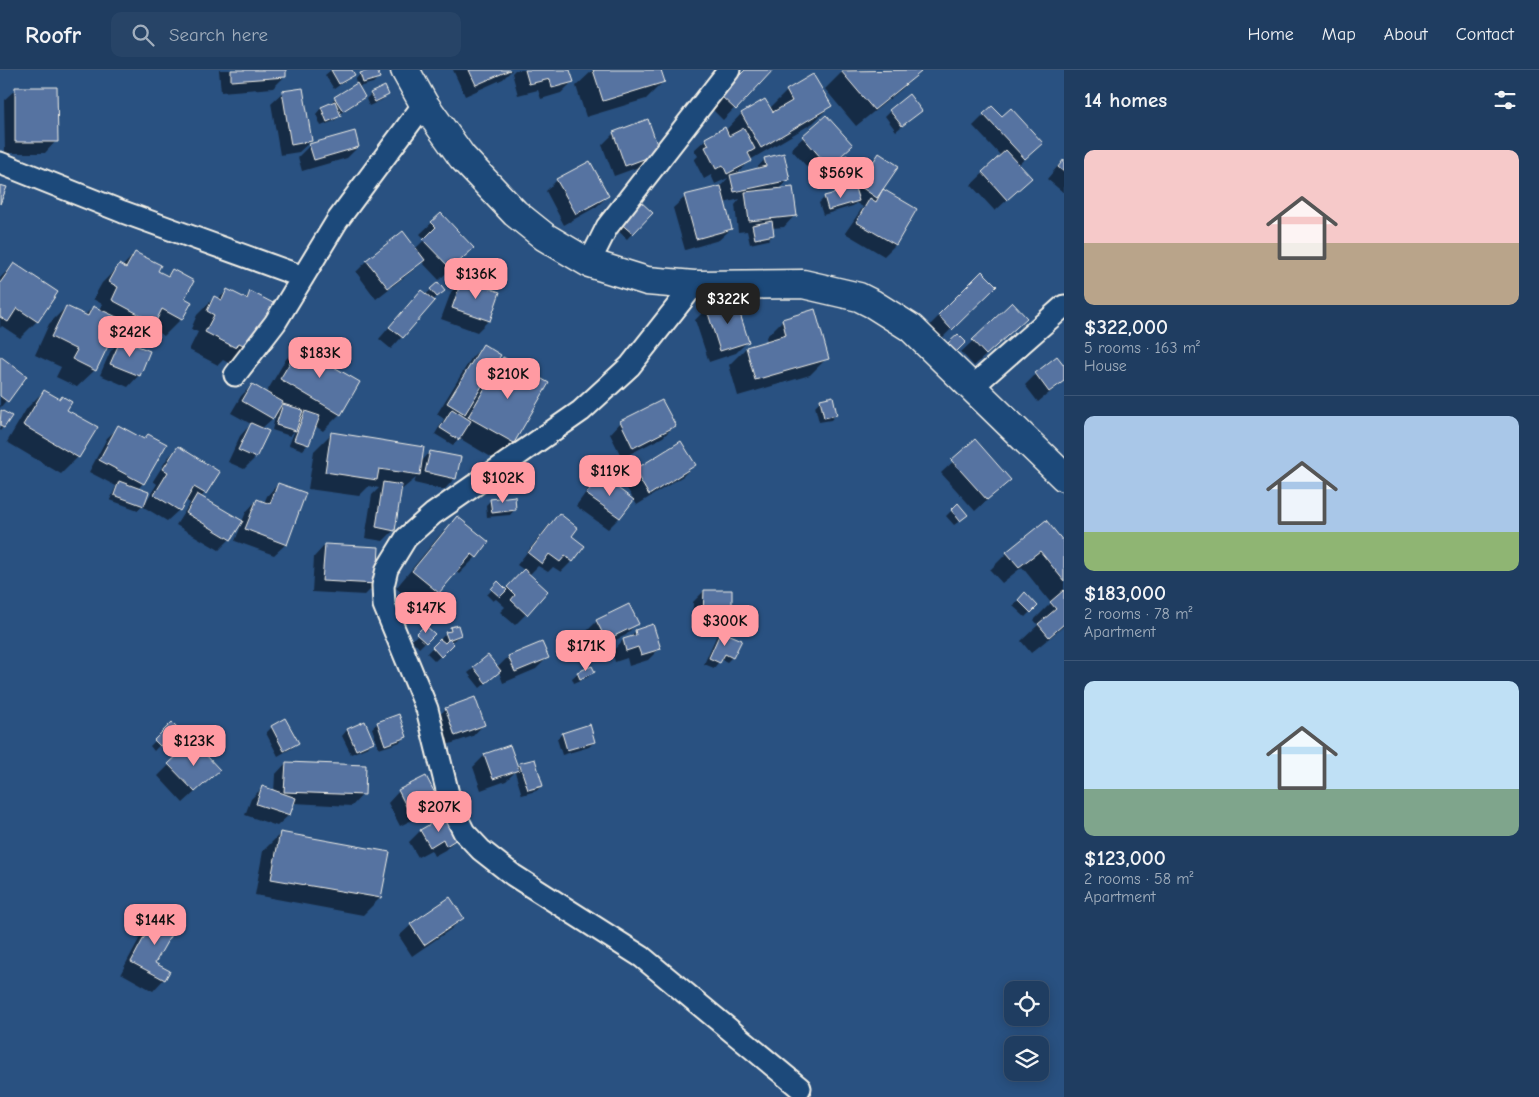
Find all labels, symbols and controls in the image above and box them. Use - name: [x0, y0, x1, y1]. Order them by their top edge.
- search box: [111, 12, 461, 57]
- text: Roofr: [25, 21, 81, 49]
- icon: search: [129, 21, 157, 49]
- text: Search here: [169, 24, 268, 46]
- text: Home: [1247, 24, 1294, 45]
- text: Map: [1322, 24, 1356, 45]
- text: About: [1384, 24, 1428, 45]
- text: Contact: [1456, 24, 1514, 45]
- icon: filters: [1491, 86, 1519, 114]
- text: 14 homes: [1084, 88, 1167, 112]
- pin: $569K: [806, 156, 876, 199]
- text: $569K: [819, 164, 863, 182]
- icon: home: [1257, 183, 1347, 273]
- pin: $136K: [441, 258, 511, 300]
- text: $136K: [455, 265, 497, 283]
- pin: $322K: [693, 282, 763, 325]
- text: $322K: [707, 290, 749, 308]
- text: $322,000: [1084, 315, 1168, 339]
- pin: $242K: [95, 316, 165, 358]
- text: $242K: [109, 323, 151, 341]
- pin: $183K: [285, 336, 355, 379]
- text: 5 rooms · 163 m²: [1084, 339, 1200, 357]
- text: $183K: [299, 344, 341, 362]
- text: House: [1084, 357, 1127, 375]
- pin: $210K: [473, 358, 543, 400]
- text: $210K: [487, 365, 529, 383]
- icon: home: [1257, 448, 1347, 538]
- pin: $119K: [575, 454, 645, 497]
- pin: $102K: [468, 462, 538, 504]
- text: $119K: [590, 462, 630, 480]
- text: $102K: [482, 469, 524, 487]
- text: $183,000: [1084, 581, 1166, 605]
- pin: $147K: [391, 592, 461, 634]
- text: $147K: [406, 599, 446, 617]
- pin: $300K: [690, 604, 760, 647]
- text: 2 rooms · 78 m²: [1084, 605, 1192, 623]
- text: $300K: [703, 612, 747, 630]
- text: Apartment: [1084, 623, 1156, 641]
- pin: $171K: [551, 630, 621, 672]
- text: $171K: [567, 637, 605, 655]
- icon: home: [1257, 713, 1347, 803]
- pin: $123K: [159, 724, 229, 767]
- text: $123K: [174, 732, 214, 750]
- pin: $207K: [404, 790, 474, 833]
- text: $207K: [418, 798, 460, 816]
- text: $123,000: [1084, 846, 1166, 870]
- text: 2 rooms · 58 m²: [1084, 870, 1194, 888]
- text: Apartment: [1084, 888, 1156, 906]
- pin: $144K: [120, 904, 190, 946]
- text: $144K: [135, 911, 175, 929]
- map controls: [1004, 981, 1049, 1081]
- button: locate: [1004, 981, 1049, 1026]
- button: layers: [1004, 1036, 1049, 1081]

